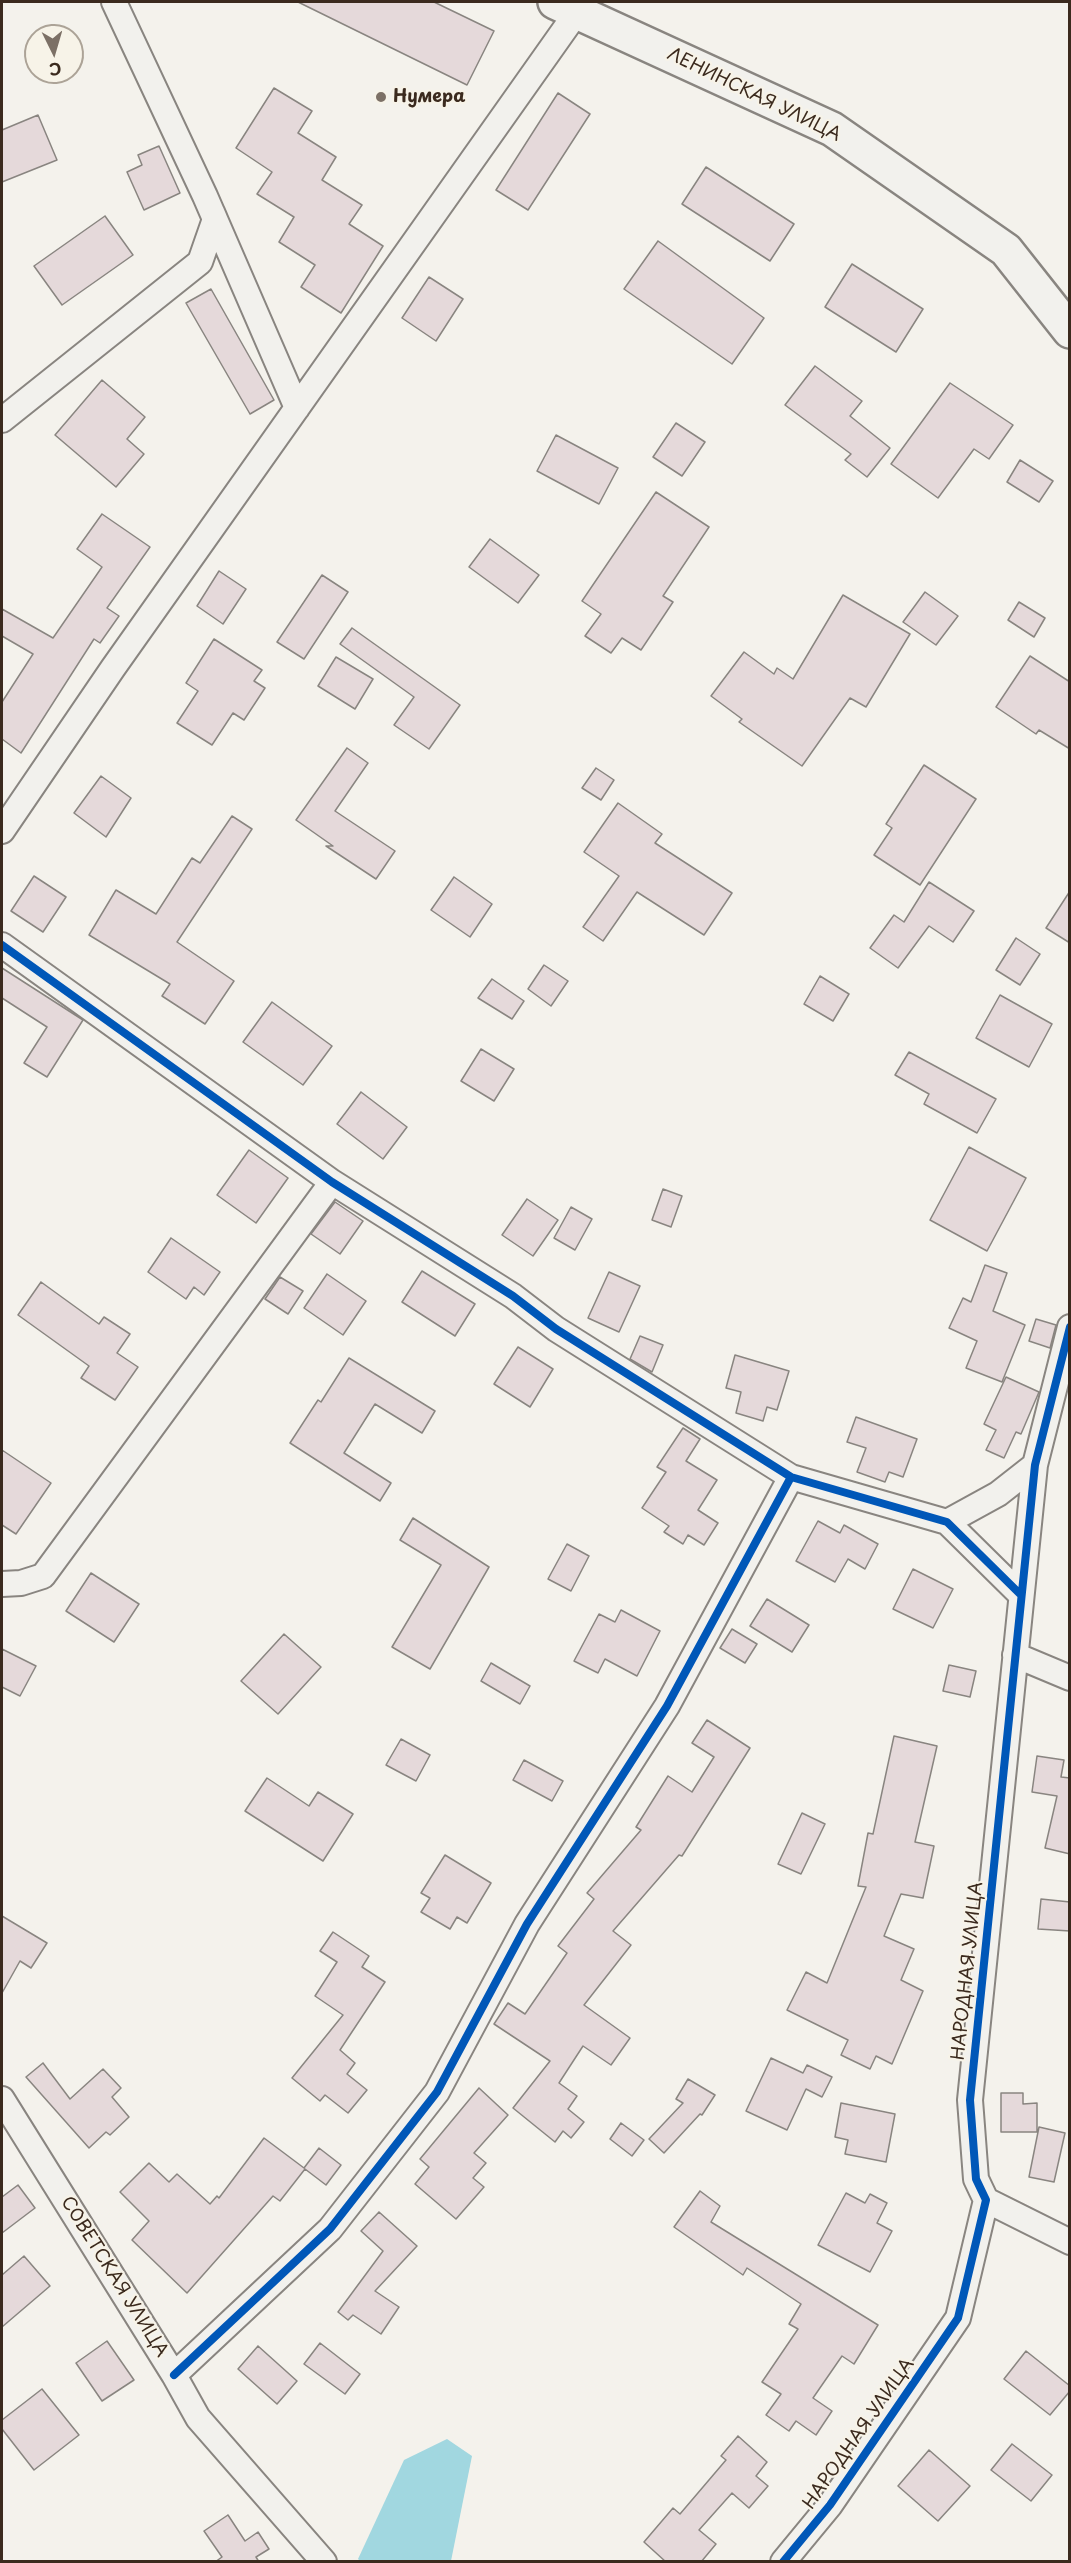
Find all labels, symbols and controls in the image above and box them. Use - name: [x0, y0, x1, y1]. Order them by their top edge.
- north arrow: [24, 24, 84, 84]
- street label: ЛЕНИНСКАЯ УЛИЦА: [664, 44, 844, 146]
- text: С: [48, 57, 62, 82]
- place label: Нумера: [393, 86, 465, 108]
- marker: Нумера: [374, 90, 388, 104]
- street label: НАРОДНАЯ УЛИЦА: [948, 1881, 988, 2061]
- street label: СОВЕТСКАЯ УЛИЦА: [56, 2193, 172, 2361]
- street label: НАРОДНАЯ УЛИЦА: [799, 2354, 919, 2514]

